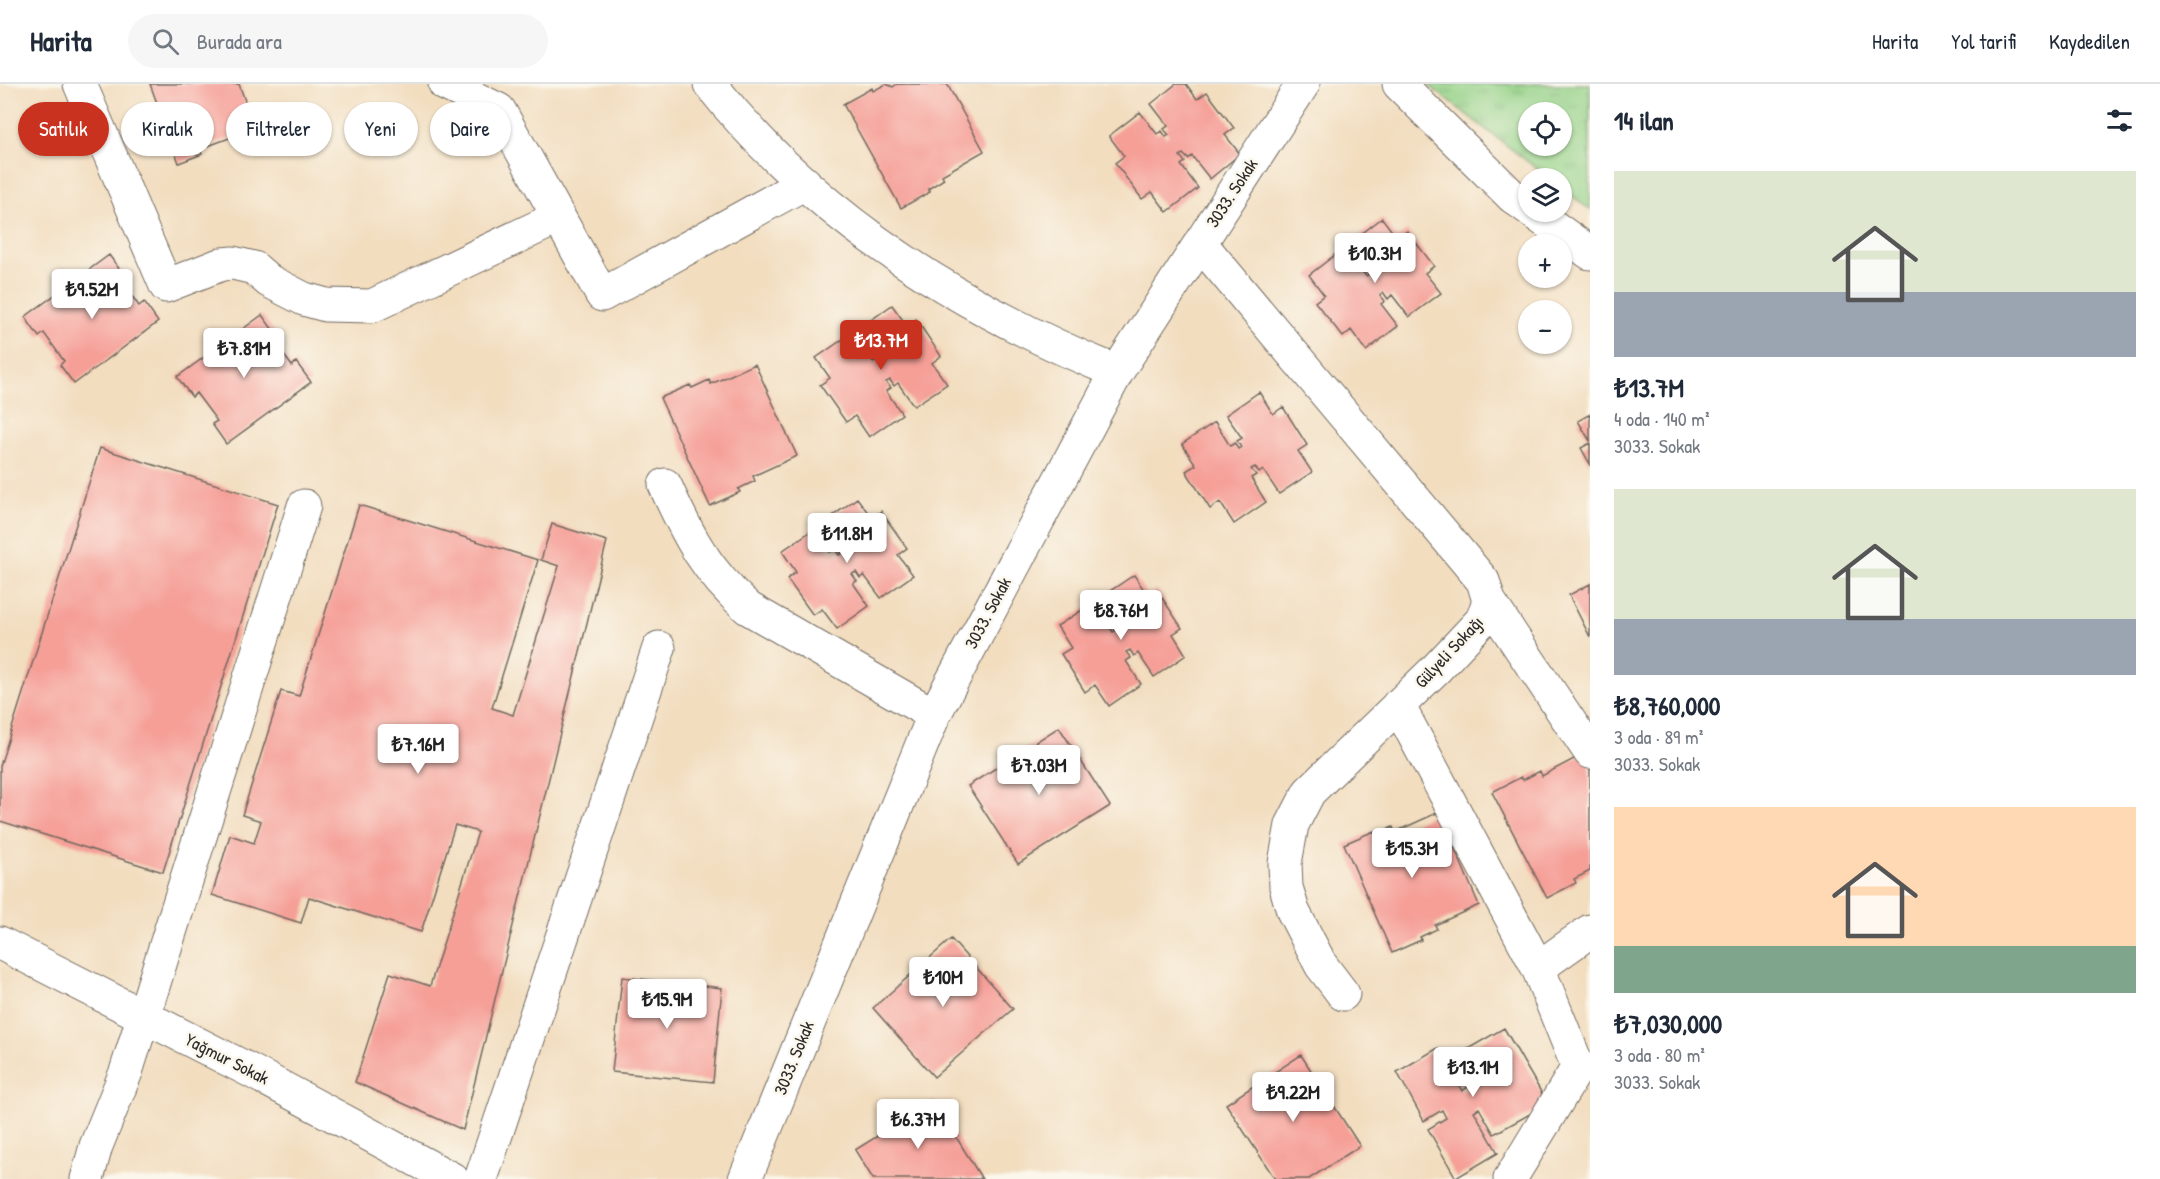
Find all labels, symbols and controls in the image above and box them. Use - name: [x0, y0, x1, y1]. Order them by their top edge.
- search box: [128, 14, 548, 68]
- text: Harita: [30, 22, 92, 60]
- icon: search: [149, 25, 182, 58]
- text: Burada ara: [197, 26, 282, 56]
- text: Harita: [1872, 27, 1918, 56]
- text: Yol tarifi: [1951, 27, 2016, 56]
- text: Kaydedilen: [2049, 27, 2130, 56]
- chip: Satılık: [18, 102, 109, 156]
- chip: Kiralık: [121, 102, 214, 156]
- chip: Filtreler: [226, 102, 332, 156]
- chip: Yeni: [344, 102, 418, 156]
- chip: Daire: [430, 102, 511, 156]
- map controls: [1518, 102, 1572, 354]
- button: locate: [1518, 102, 1572, 156]
- text: 14 ilan: [1614, 103, 1674, 138]
- icon: filters: [2103, 104, 2136, 137]
- street label: 3033. Sokak: [1200, 153, 1264, 232]
- button: layers: [1518, 168, 1572, 222]
- icon: home: [1821, 210, 1929, 318]
- pin: ₺10.3M: [1326, 233, 1424, 284]
- button: +: [1518, 234, 1572, 288]
- text: ₺10.3M: [1349, 239, 1401, 266]
- pin: ₺9.52M: [43, 269, 141, 320]
- text: ₺9.52M: [66, 275, 118, 302]
- button: −: [1518, 300, 1572, 354]
- pin: ₺13.7M: [832, 320, 930, 371]
- text: ₺13.7M: [854, 326, 908, 353]
- pin: ₺7.81M: [195, 328, 293, 379]
- text: ₺7.81M: [217, 334, 271, 361]
- text: ₺13.7M: [1614, 370, 1684, 405]
- text: 4 oda · 140 m²: [1614, 405, 1710, 432]
- text: 3033. Sokak: [1614, 432, 1700, 459]
- pin: ₺11.8M: [798, 513, 896, 564]
- text: ₺11.8M: [822, 519, 872, 546]
- icon: home: [1821, 528, 1929, 636]
- street label: 3033. Sokak: [958, 572, 1017, 653]
- pin: ₺8.76M: [1072, 590, 1170, 641]
- text: ₺8.76M: [1094, 596, 1148, 623]
- street label: Gülyeli Sokağı: [1409, 610, 1489, 693]
- text: ₺8,760,000: [1614, 688, 1720, 723]
- text: 3 oda · 89 m²: [1614, 723, 1703, 750]
- pin: ₺7.16M: [369, 724, 467, 775]
- text: ₺7.16M: [392, 730, 444, 757]
- pin: ₺7.03M: [990, 745, 1088, 796]
- text: 3033. Sokak: [1614, 750, 1700, 777]
- text: ₺7.03M: [1011, 751, 1067, 778]
- pin: ₺15.3M: [1363, 828, 1461, 879]
- text: ₺15.3M: [1386, 834, 1438, 861]
- icon: home: [1821, 846, 1929, 954]
- pin: ₺10M: [907, 957, 979, 1008]
- text: ₺10M: [923, 963, 963, 990]
- pin: ₺15.9M: [618, 979, 716, 1030]
- text: ₺15.9M: [642, 985, 692, 1012]
- text: ₺7,030,000: [1614, 1006, 1722, 1041]
- street label: 3033. Sokak: [767, 1017, 820, 1099]
- street label: Yağmur Sokak: [181, 1027, 274, 1091]
- text: 3 oda · 80 m²: [1614, 1041, 1705, 1068]
- pin: ₺13.1M: [1424, 1047, 1522, 1098]
- text: ₺13.1M: [1447, 1053, 1499, 1080]
- text: 3033. Sokak: [1614, 1068, 1700, 1095]
- pin: ₺9.22M: [1244, 1072, 1342, 1123]
- text: ₺9.22M: [1266, 1078, 1320, 1105]
- pin: ₺6.37M: [869, 1099, 967, 1150]
- text: ₺6.37M: [891, 1105, 945, 1132]

